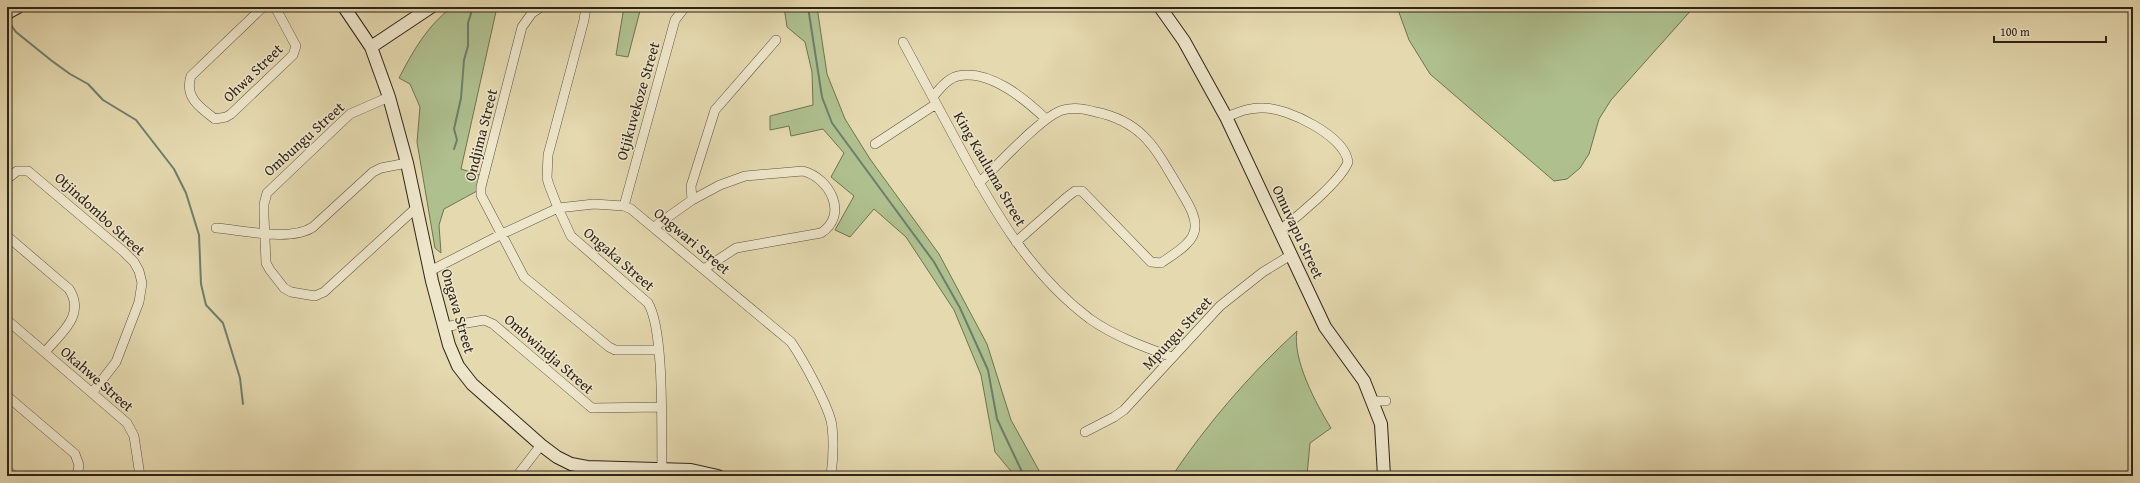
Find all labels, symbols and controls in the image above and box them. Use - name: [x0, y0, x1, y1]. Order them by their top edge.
- scale bar: [1994, 18, 2106, 44]
- text: 100 m: [2000, 23, 2030, 40]
- street label: Ohwa Street: [218, 38, 288, 107]
- street label: Otjikuvekoze Street: [611, 38, 665, 163]
- street label: Ondjima Street: [459, 86, 502, 183]
- street label: Ombungu Street: [259, 96, 349, 181]
- street label: King Kauluma Street: [949, 108, 1032, 231]
- street label: Otjindombo Street: [50, 167, 151, 261]
- street label: Omuvapu Street: [1268, 181, 1330, 283]
- street label: Ongwari Street: [650, 202, 736, 279]
- street label: Ongaka Street: [579, 222, 660, 296]
- street label: Ongava Street: [436, 266, 481, 356]
- street label: Mpungu Street: [1137, 291, 1217, 374]
- street label: Ombwindja Street: [500, 309, 599, 399]
- street label: Okahwe Street: [56, 341, 139, 417]

